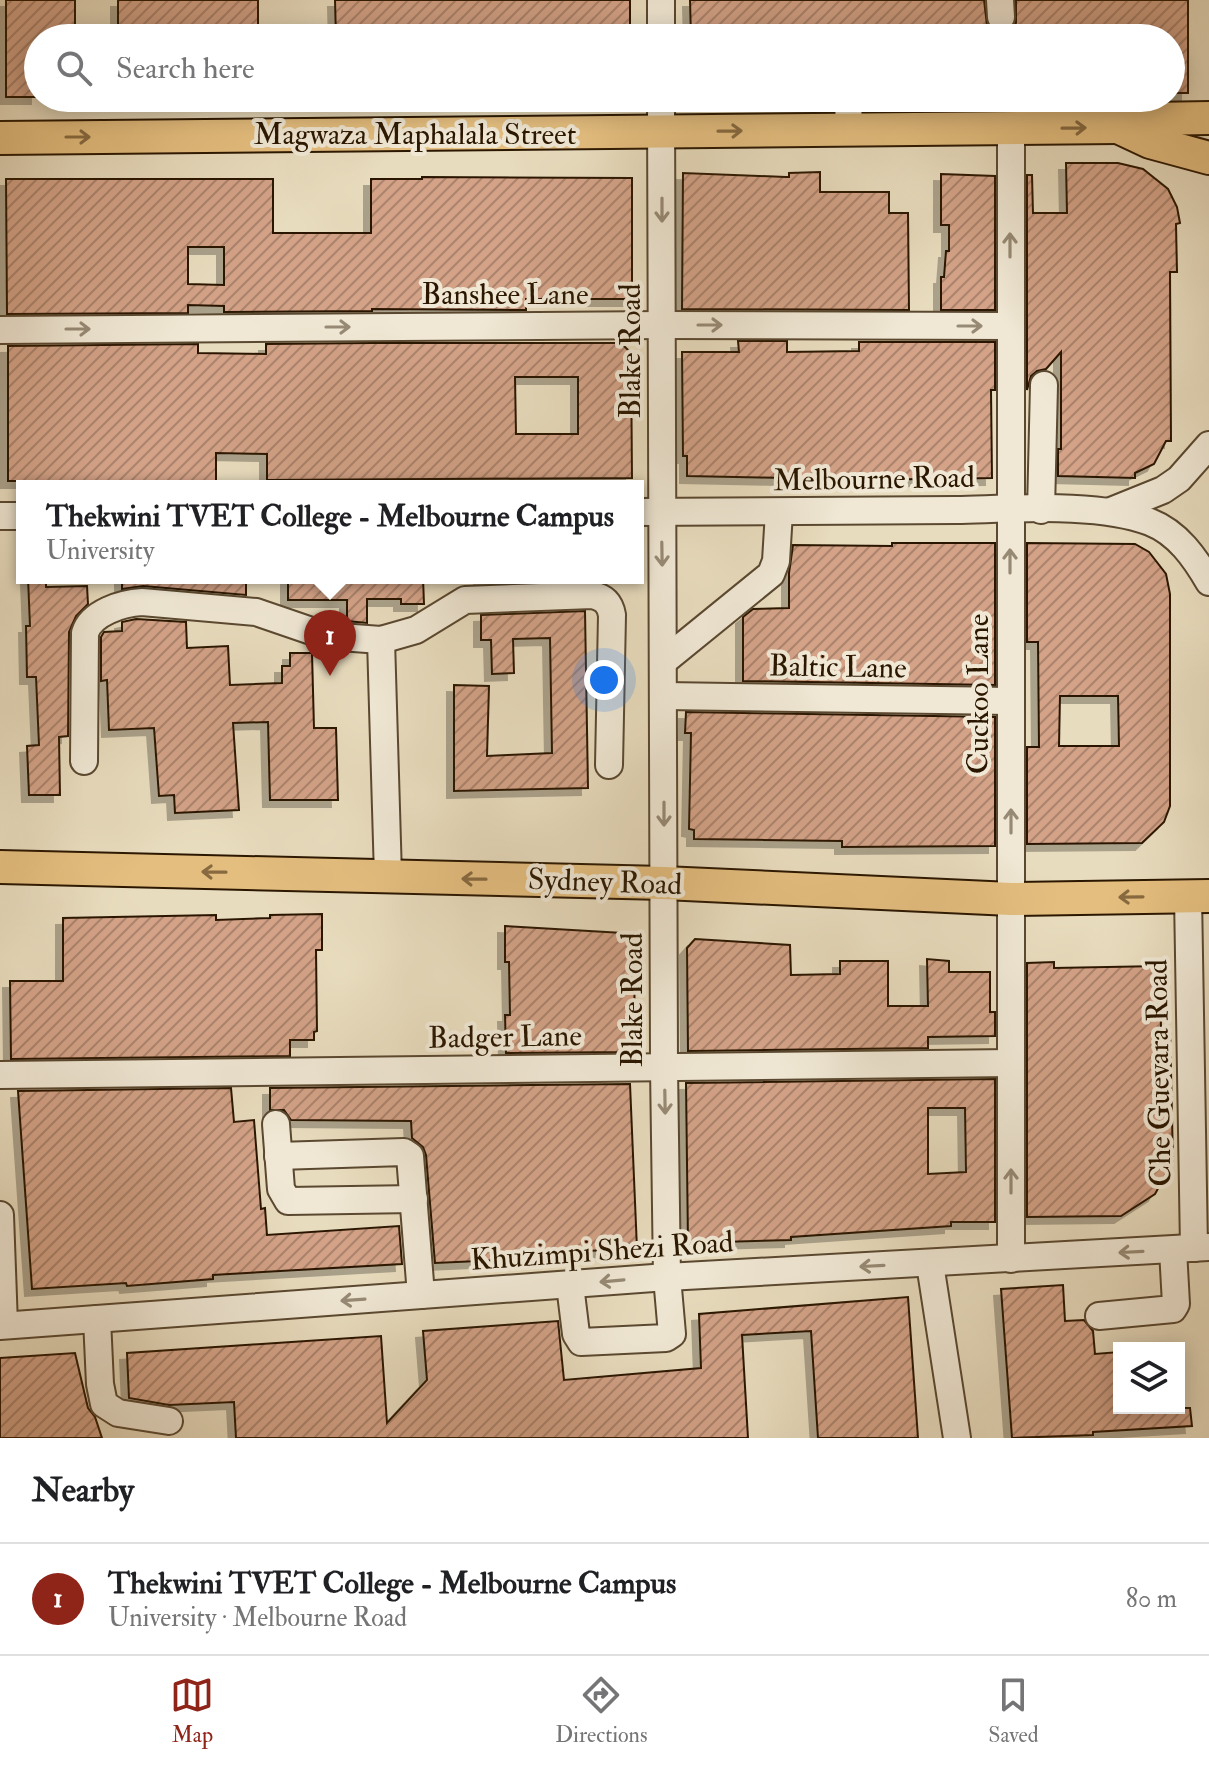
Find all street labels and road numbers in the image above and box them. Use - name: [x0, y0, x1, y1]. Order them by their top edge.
- street label: Magwaza Maphalala Street: [254, 116, 577, 153]
- street label: Banshee Lane: [422, 276, 588, 313]
- street label: Blake Road: [612, 283, 649, 419]
- street label: Melbourne Road: [773, 459, 975, 499]
- street label: Cuckoo Lane: [960, 614, 997, 774]
- street label: Baltic Lane: [769, 647, 907, 687]
- street label: Sydney Road: [527, 861, 683, 903]
- street label: Blake Road: [614, 932, 651, 1068]
- street label: Che Guevara Road: [1139, 959, 1179, 1187]
- street label: Badger Lane: [428, 1017, 582, 1057]
- street label: Khuzimpi Shezi Road: [469, 1223, 735, 1279]

